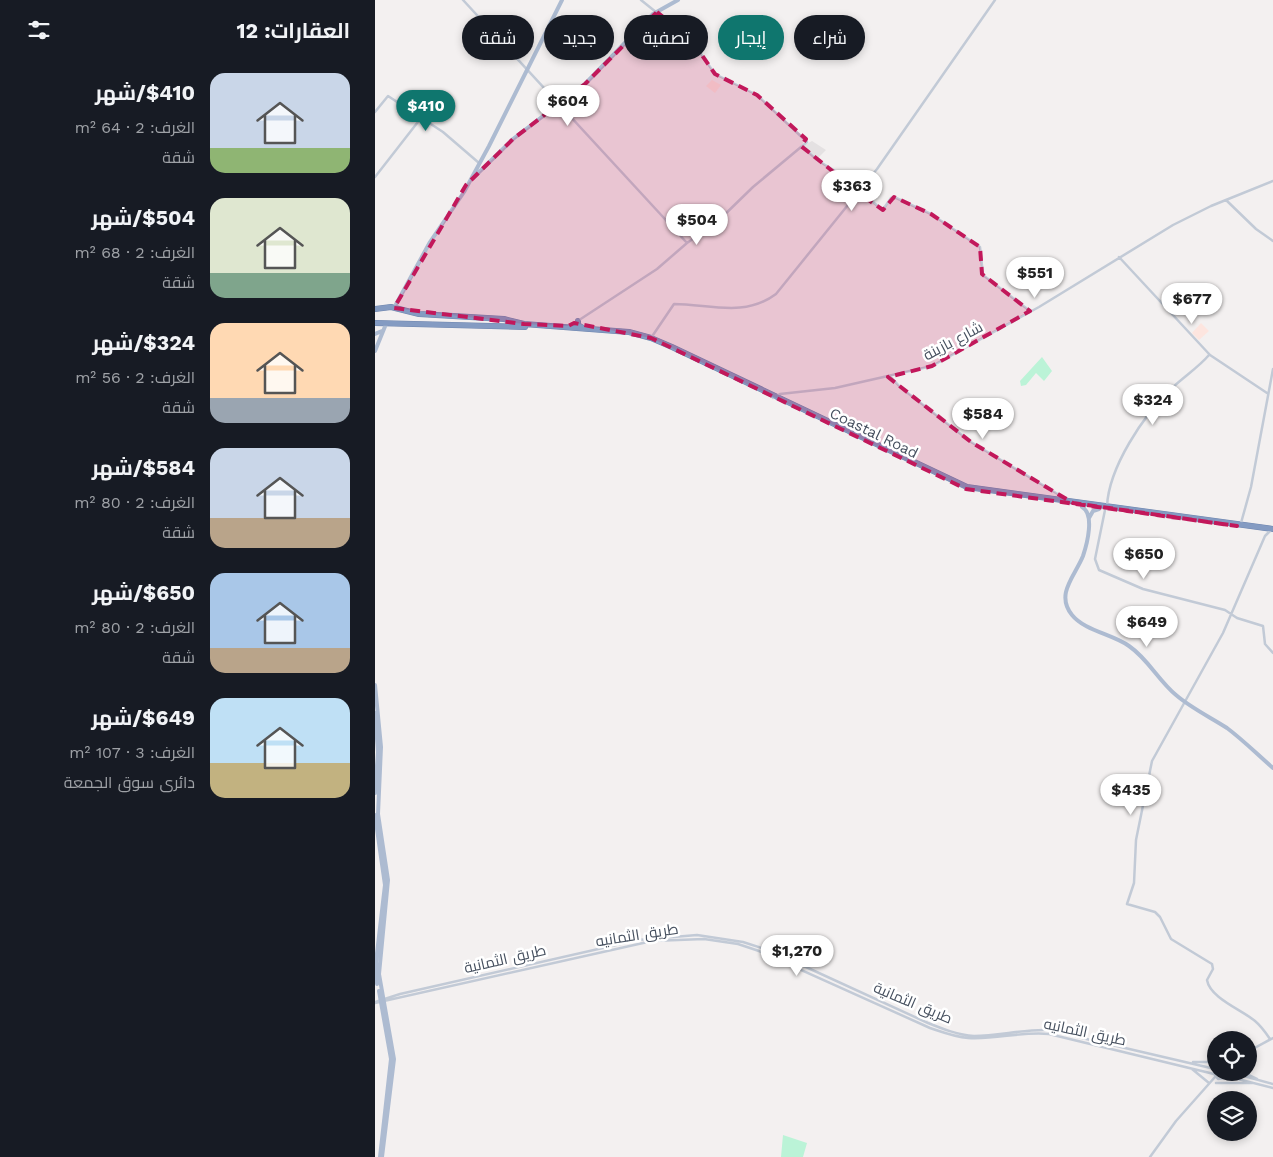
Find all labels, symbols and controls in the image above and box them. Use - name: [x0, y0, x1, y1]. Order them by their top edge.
- chip: شقة: [462, 15, 534, 60]
- chip: جديد: [544, 15, 614, 60]
- chip: تصفية: [624, 15, 708, 60]
- chip: إيجار: [718, 15, 784, 60]
- chip: شراء: [794, 15, 865, 60]
- icon: filters: [25, 16, 53, 44]
- text: العقارات: 12: [237, 18, 350, 43]
- text: $410/شهر: [95, 80, 195, 105]
- pin: $604: [538, 84, 598, 127]
- pin: $410: [396, 90, 456, 132]
- text: $604: [548, 91, 588, 110]
- icon: home: [250, 93, 310, 153]
- text: $410: [407, 96, 445, 115]
- text: الغرف: 2 · 64 m²: [75, 118, 195, 137]
- text: شقة: [162, 148, 195, 167]
- pin: $363: [822, 170, 882, 212]
- text: $363: [832, 176, 872, 195]
- pin: $504: [667, 204, 727, 246]
- text: $504/شهر: [91, 205, 195, 230]
- text: $504: [677, 210, 717, 229]
- icon: home: [250, 218, 310, 278]
- text: الغرف: 2 · 68 m²: [75, 243, 195, 262]
- pin: $551: [1005, 256, 1065, 299]
- text: $551: [1017, 263, 1053, 282]
- text: شقة: [162, 273, 195, 292]
- pin: $677: [1162, 282, 1222, 325]
- text: $677: [1172, 289, 1212, 308]
- street label: شارع بازينة: [920, 318, 987, 366]
- text: $324/شهر: [92, 330, 195, 355]
- icon: home: [250, 343, 310, 403]
- text: الغرف: 2 · 56 m²: [75, 368, 195, 387]
- pin: $324: [1123, 384, 1183, 426]
- text: $324: [1133, 390, 1173, 409]
- text: شقة: [162, 398, 195, 417]
- pin: $584: [953, 398, 1013, 440]
- street label: Coastal Road: [827, 404, 921, 462]
- text: $584: [963, 404, 1003, 423]
- text: $584/شهر: [92, 455, 195, 480]
- icon: home: [250, 468, 310, 528]
- text: الغرف: 2 · 80 m²: [74, 493, 195, 512]
- text: شقة: [162, 523, 195, 542]
- pin: $650: [1114, 538, 1174, 580]
- text: $650: [1124, 544, 1164, 563]
- text: $650/شهر: [92, 580, 195, 605]
- icon: home: [250, 593, 310, 653]
- pin: $649: [1117, 606, 1177, 648]
- text: $649: [1127, 612, 1167, 631]
- text: الغرف: 2 · 80 m²: [74, 618, 195, 637]
- text: شقة: [162, 648, 195, 667]
- text: $649/شهر: [91, 705, 195, 730]
- icon: home: [250, 718, 310, 778]
- text: الغرف: 3 · 107 m²: [69, 743, 195, 762]
- text: دائرى سوق الجمعة: [64, 773, 195, 792]
- pin: $435: [1101, 774, 1161, 816]
- text: $435: [1111, 780, 1151, 799]
- street label: طريق الثمانيه: [594, 920, 680, 951]
- pin: $1,270: [756, 934, 838, 977]
- street label: طريق الثمانية: [462, 941, 548, 978]
- text: $1,270: [772, 941, 822, 960]
- street label: طريق الثمانية: [871, 978, 955, 1029]
- street label: طريق الثمانيه: [1042, 1015, 1128, 1050]
- map controls: [1207, 1031, 1257, 1141]
- button: locate: [1207, 1031, 1257, 1081]
- button: layers: [1207, 1091, 1257, 1141]

